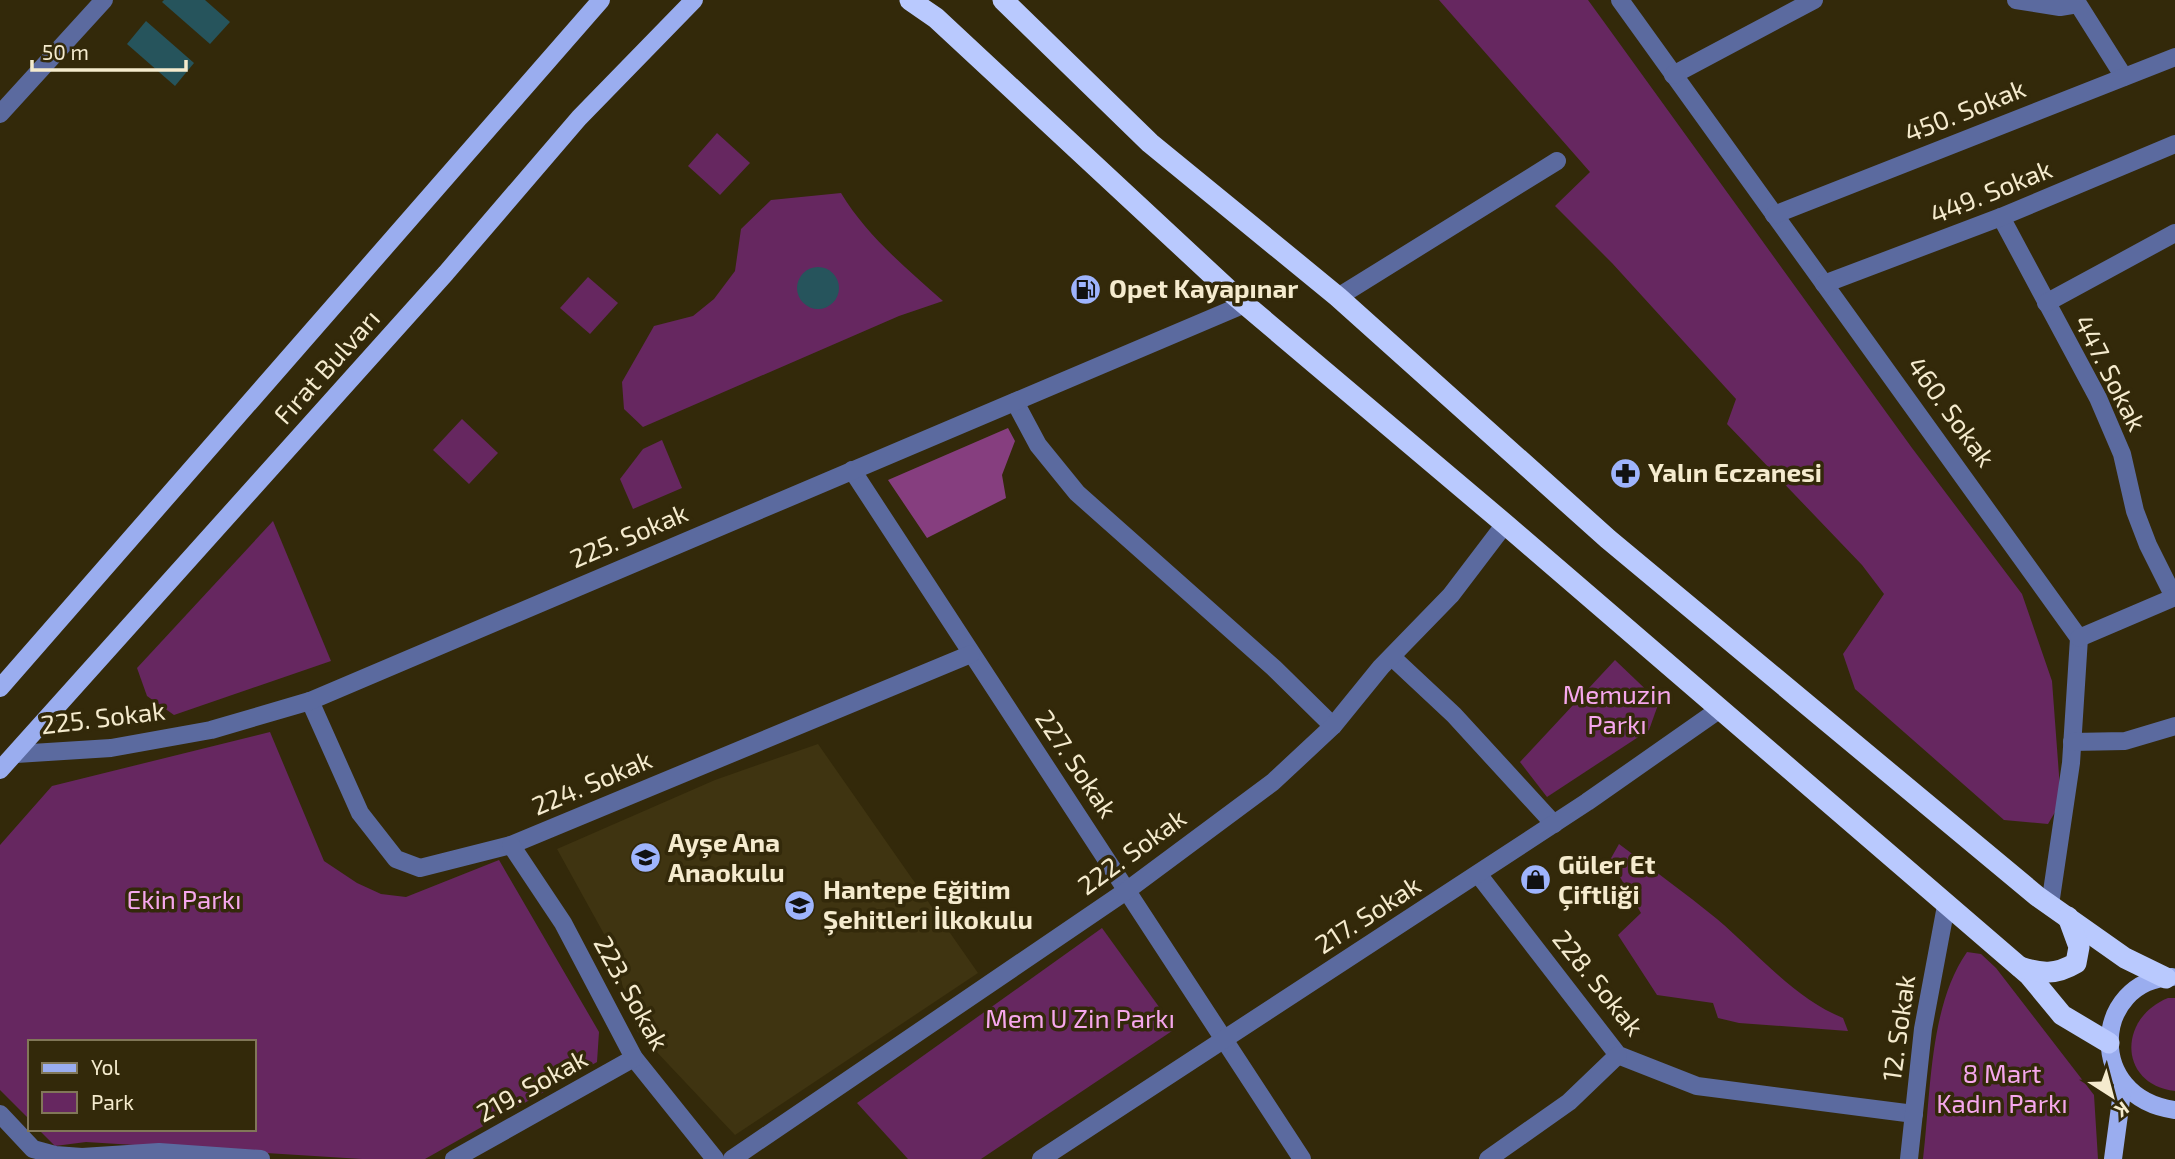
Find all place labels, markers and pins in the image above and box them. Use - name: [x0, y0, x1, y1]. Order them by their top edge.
- fuel station icon: Opet Kayapınar: [1069, 272, 1103, 306]
- place label: Opet Kayapınar: [1109, 272, 1298, 304]
- pharmacy icon: Yalın Eczanesi: [1608, 456, 1642, 490]
- place label: Yalın Eczanesi: [1648, 456, 1822, 487]
- place label: Ayşe Ana Anaokulu: [668, 826, 785, 887]
- school or university icon: Ayşe Ana Anaokulu: [628, 841, 662, 875]
- place label: Güler Et Çiftliği: [1558, 848, 1656, 911]
- shop icon: Güler Et Çiftliği: [1518, 863, 1552, 897]
- place label: Hantepe Eğitim Şehitleri İlkokulu: [823, 873, 1033, 936]
- school or university icon: Hantepe Eğitim Şehitleri İlkokulu: [783, 888, 817, 922]

